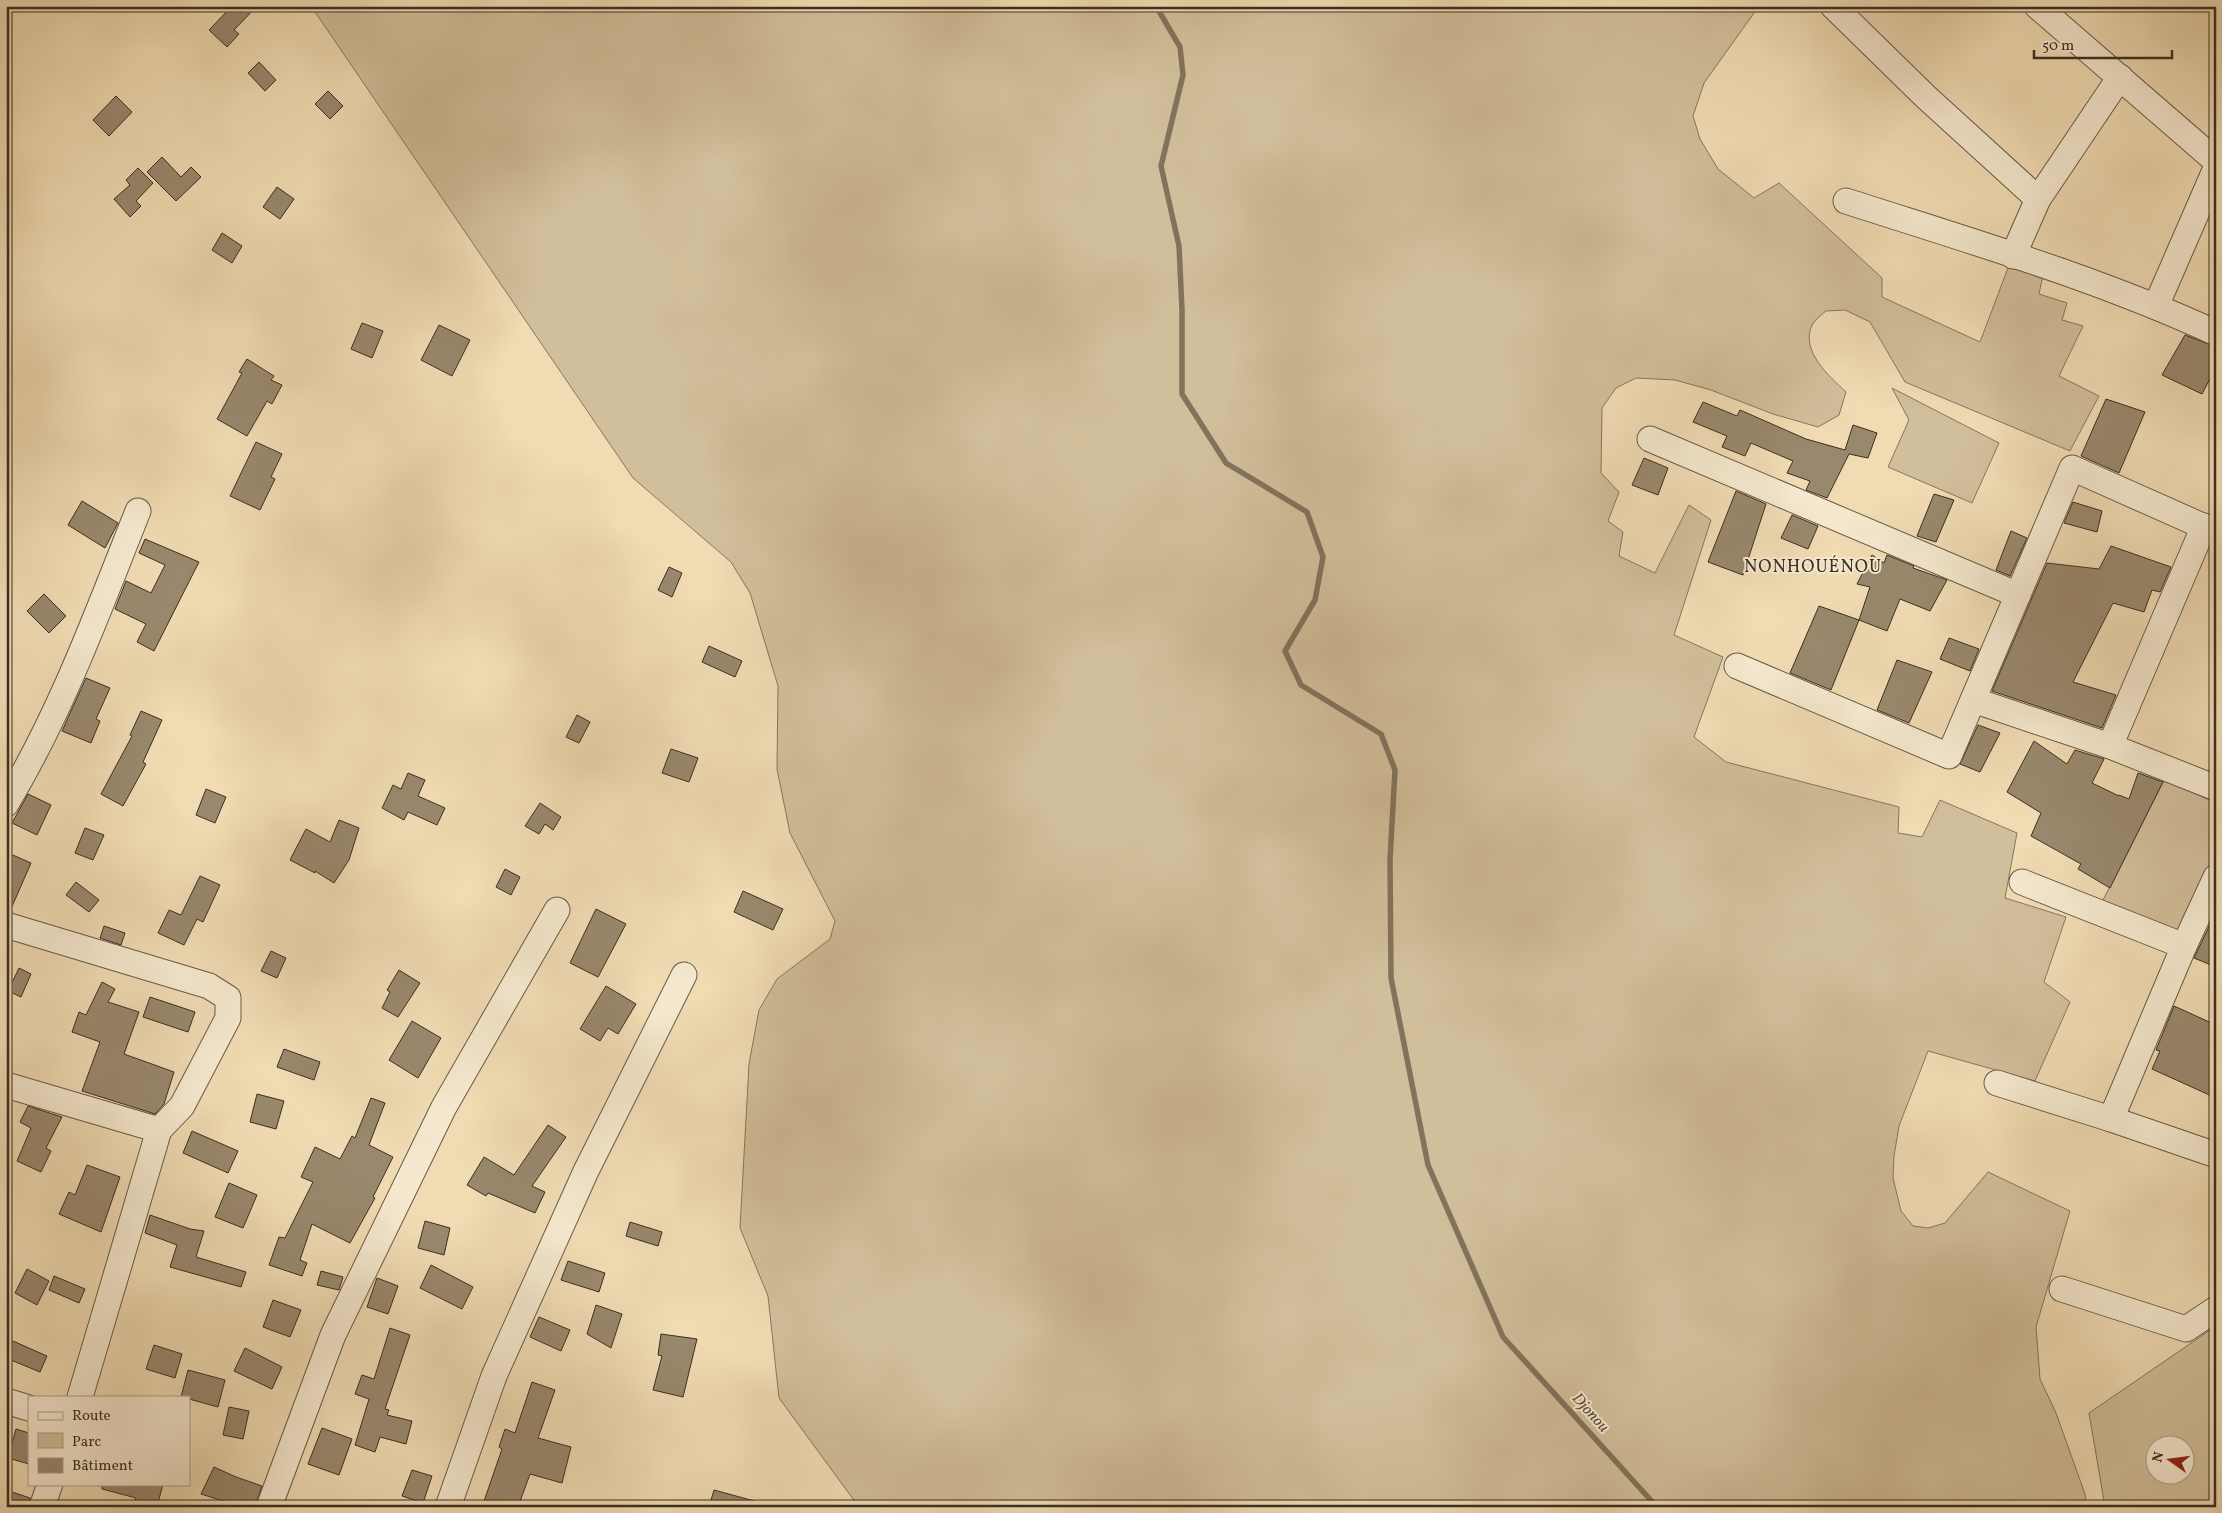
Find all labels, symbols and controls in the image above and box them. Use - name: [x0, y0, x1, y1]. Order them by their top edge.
- scale bar: [2034, 28, 2172, 60]
- text: 50 m: [2042, 36, 2074, 57]
- district label: NONHOUÉNOU: [1744, 555, 1882, 580]
- water label: Djonou: [1566, 1388, 1614, 1438]
- legend: [28, 1396, 190, 1486]
- text: Route: [72, 1406, 111, 1427]
- text: Parc: [72, 1432, 101, 1453]
- north arrow: [2144, 1436, 2194, 1486]
- text: N: [2148, 1450, 2169, 1464]
- text: Bâtiment: [72, 1456, 133, 1477]

